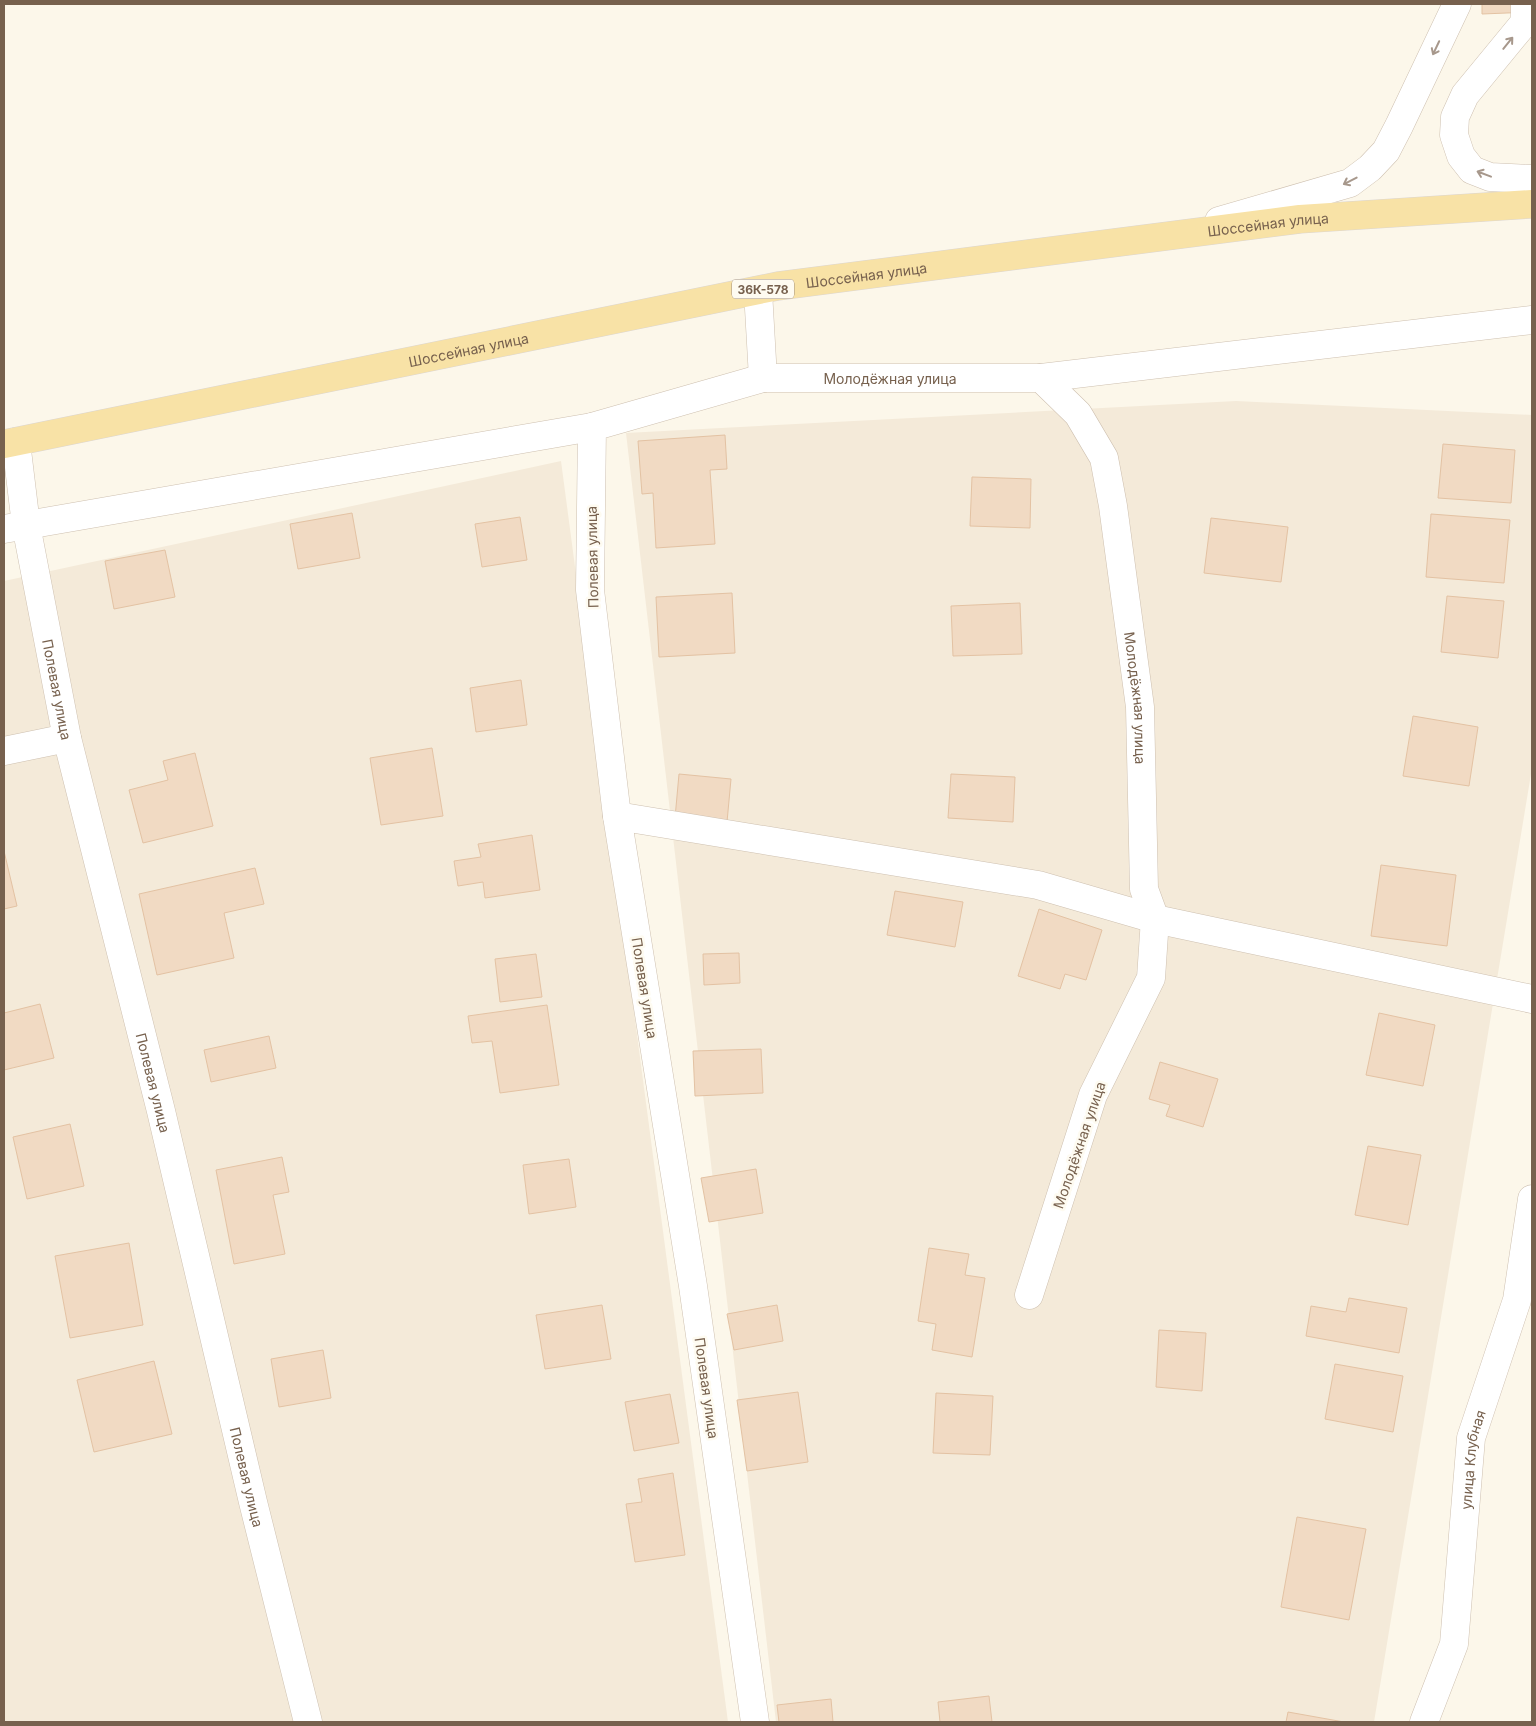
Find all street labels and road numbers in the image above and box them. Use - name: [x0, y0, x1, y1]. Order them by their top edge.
- street label: Шоссейная улица: [1206, 209, 1329, 239]
- street label: Шоссейная улица: [805, 258, 928, 291]
- road number: 36К-578: [732, 280, 794, 298]
- street label: Шоссейная улица: [407, 329, 530, 370]
- street label: Молодёжная улица: [823, 370, 957, 387]
- street label: Полевая улица: [583, 506, 601, 608]
- street label: Молодёжная улица: [1121, 631, 1150, 764]
- street label: Полевая улица: [40, 638, 76, 741]
- street label: Полевая улица: [629, 936, 661, 1040]
- street label: Полевая улица: [133, 1031, 174, 1134]
- street label: Молодёжная улица: [1049, 1079, 1109, 1211]
- street label: Полевая улица: [691, 1336, 723, 1440]
- street label: улица Клубная: [1457, 1408, 1488, 1510]
- street label: Полевая улица: [227, 1425, 267, 1529]

